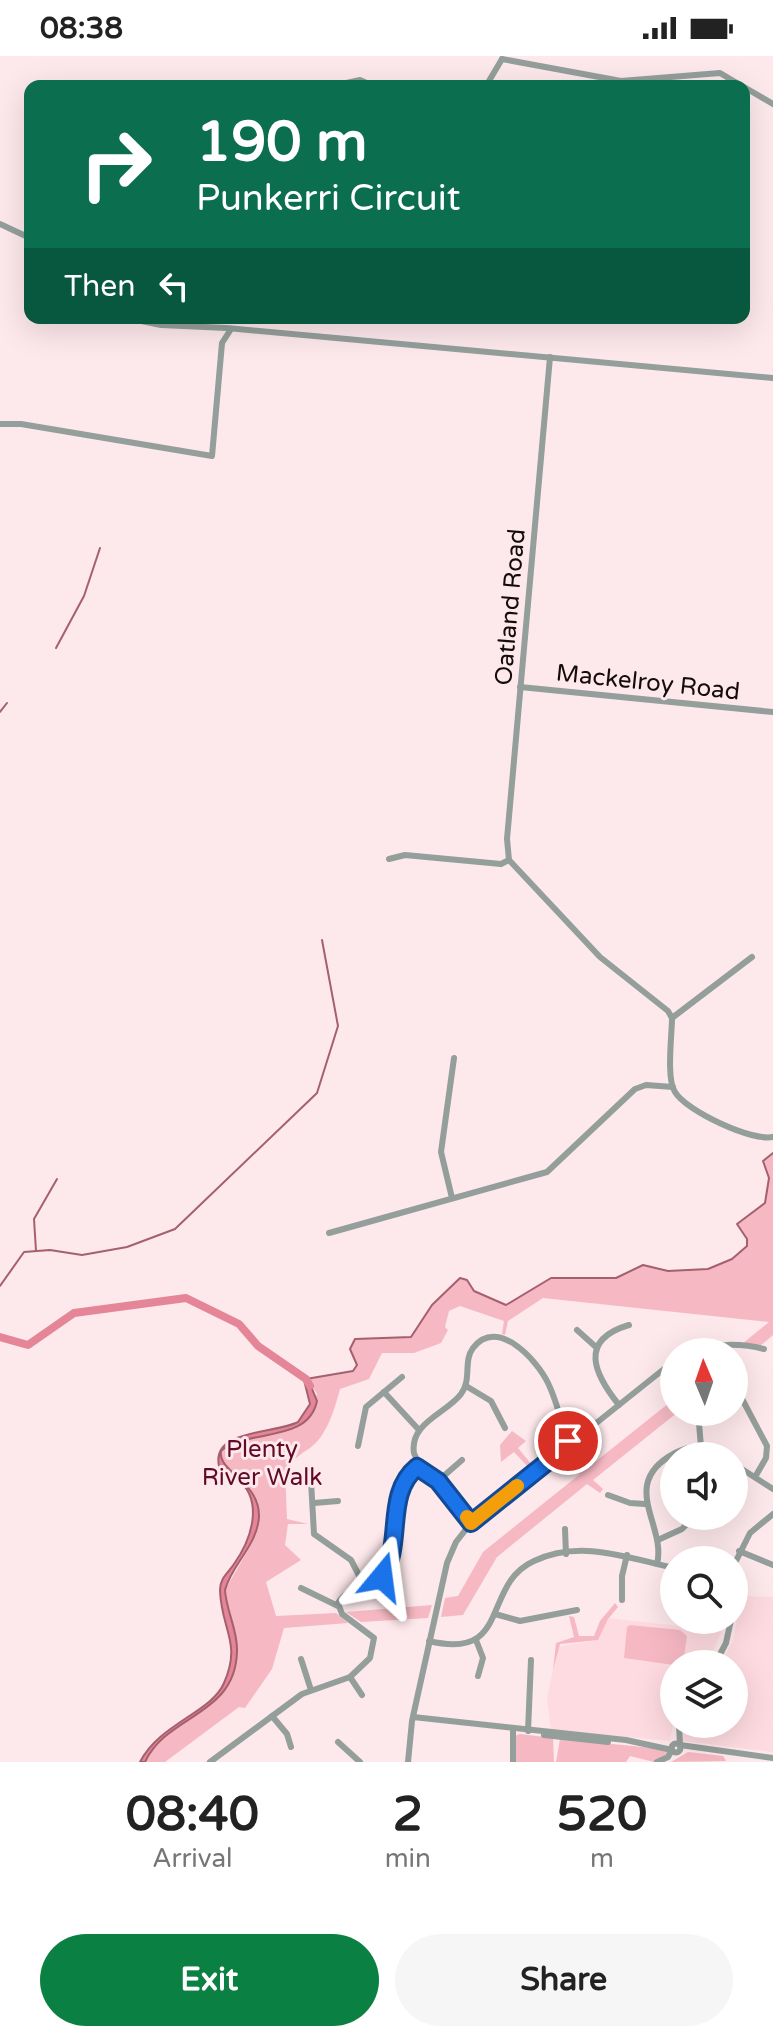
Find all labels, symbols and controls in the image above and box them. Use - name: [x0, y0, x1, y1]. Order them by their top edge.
- text: 08:38: [40, 10, 123, 47]
- text: 190 m: [196, 109, 367, 176]
- icon: right: [64, 112, 168, 216]
- text: Punkerri Circuit: [196, 177, 460, 220]
- icon: left: [152, 264, 196, 308]
- text: Then: [64, 268, 136, 305]
- street label: Oatland Road: [489, 527, 532, 687]
- street label: Mackelroy Road: [555, 658, 741, 707]
- north arrow: [660, 1338, 748, 1426]
- map controls: [660, 1338, 748, 1738]
- pin: [534, 1407, 602, 1475]
- icon: arrive: [546, 1419, 590, 1463]
- park label: Plenty River Walk: [202, 1435, 322, 1492]
- button: sound: [660, 1442, 748, 1530]
- position arrow: [340, 1535, 424, 1619]
- button: search: [660, 1546, 748, 1634]
- button: layers: [660, 1650, 748, 1738]
- text: 08:40: [126, 1786, 259, 1844]
- text: 2: [393, 1786, 423, 1844]
- text: 520: [557, 1786, 647, 1844]
- text: Arrival: [152, 1843, 233, 1874]
- text: min: [385, 1843, 431, 1874]
- text: m: [590, 1843, 614, 1874]
- button: Exit: [40, 1934, 379, 2026]
- button: Share: [395, 1934, 733, 2026]

